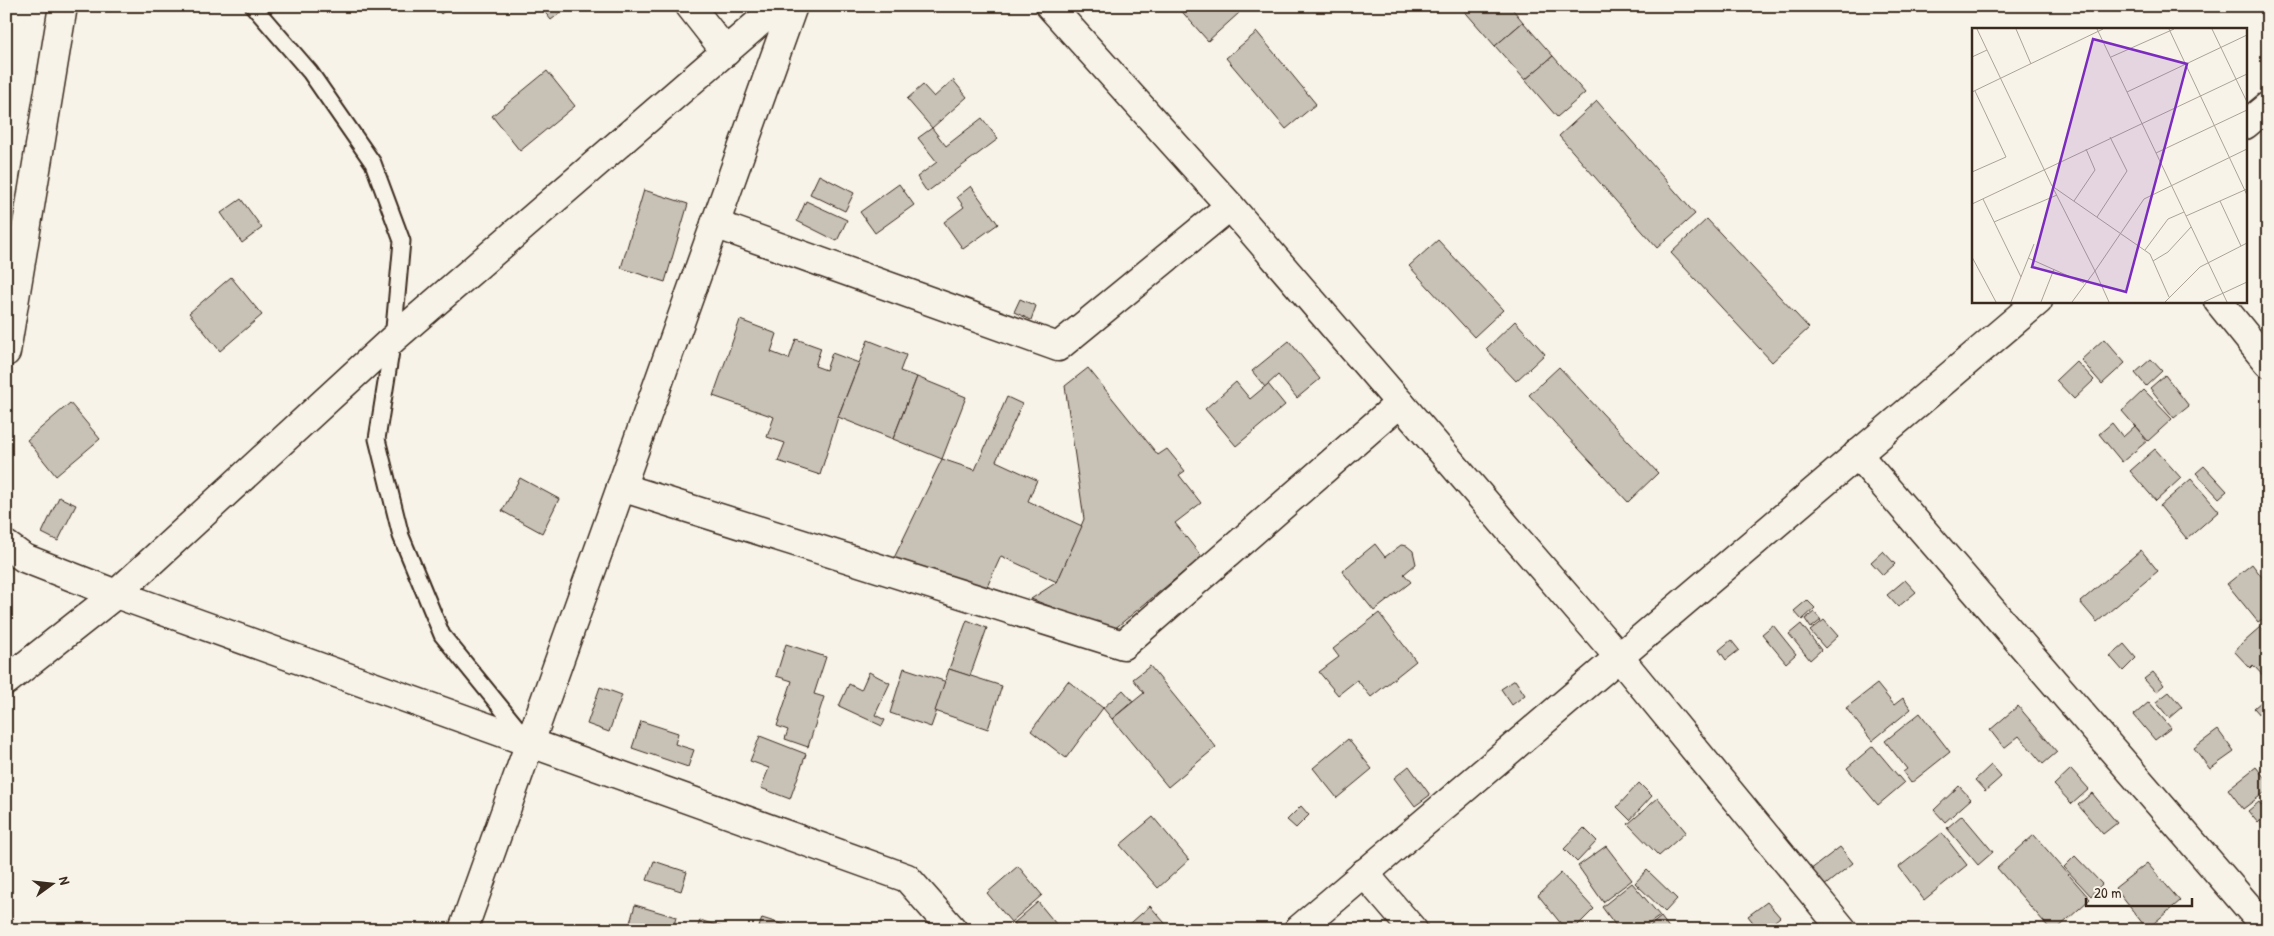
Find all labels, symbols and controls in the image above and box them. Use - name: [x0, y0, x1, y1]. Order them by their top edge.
- inset map: [1972, 28, 2246, 302]
- north arrow: [28, 858, 78, 908]
- text: N: [55, 874, 75, 887]
- scale bar: [2086, 876, 2193, 908]
- text: 20 m: [2094, 882, 2121, 903]

